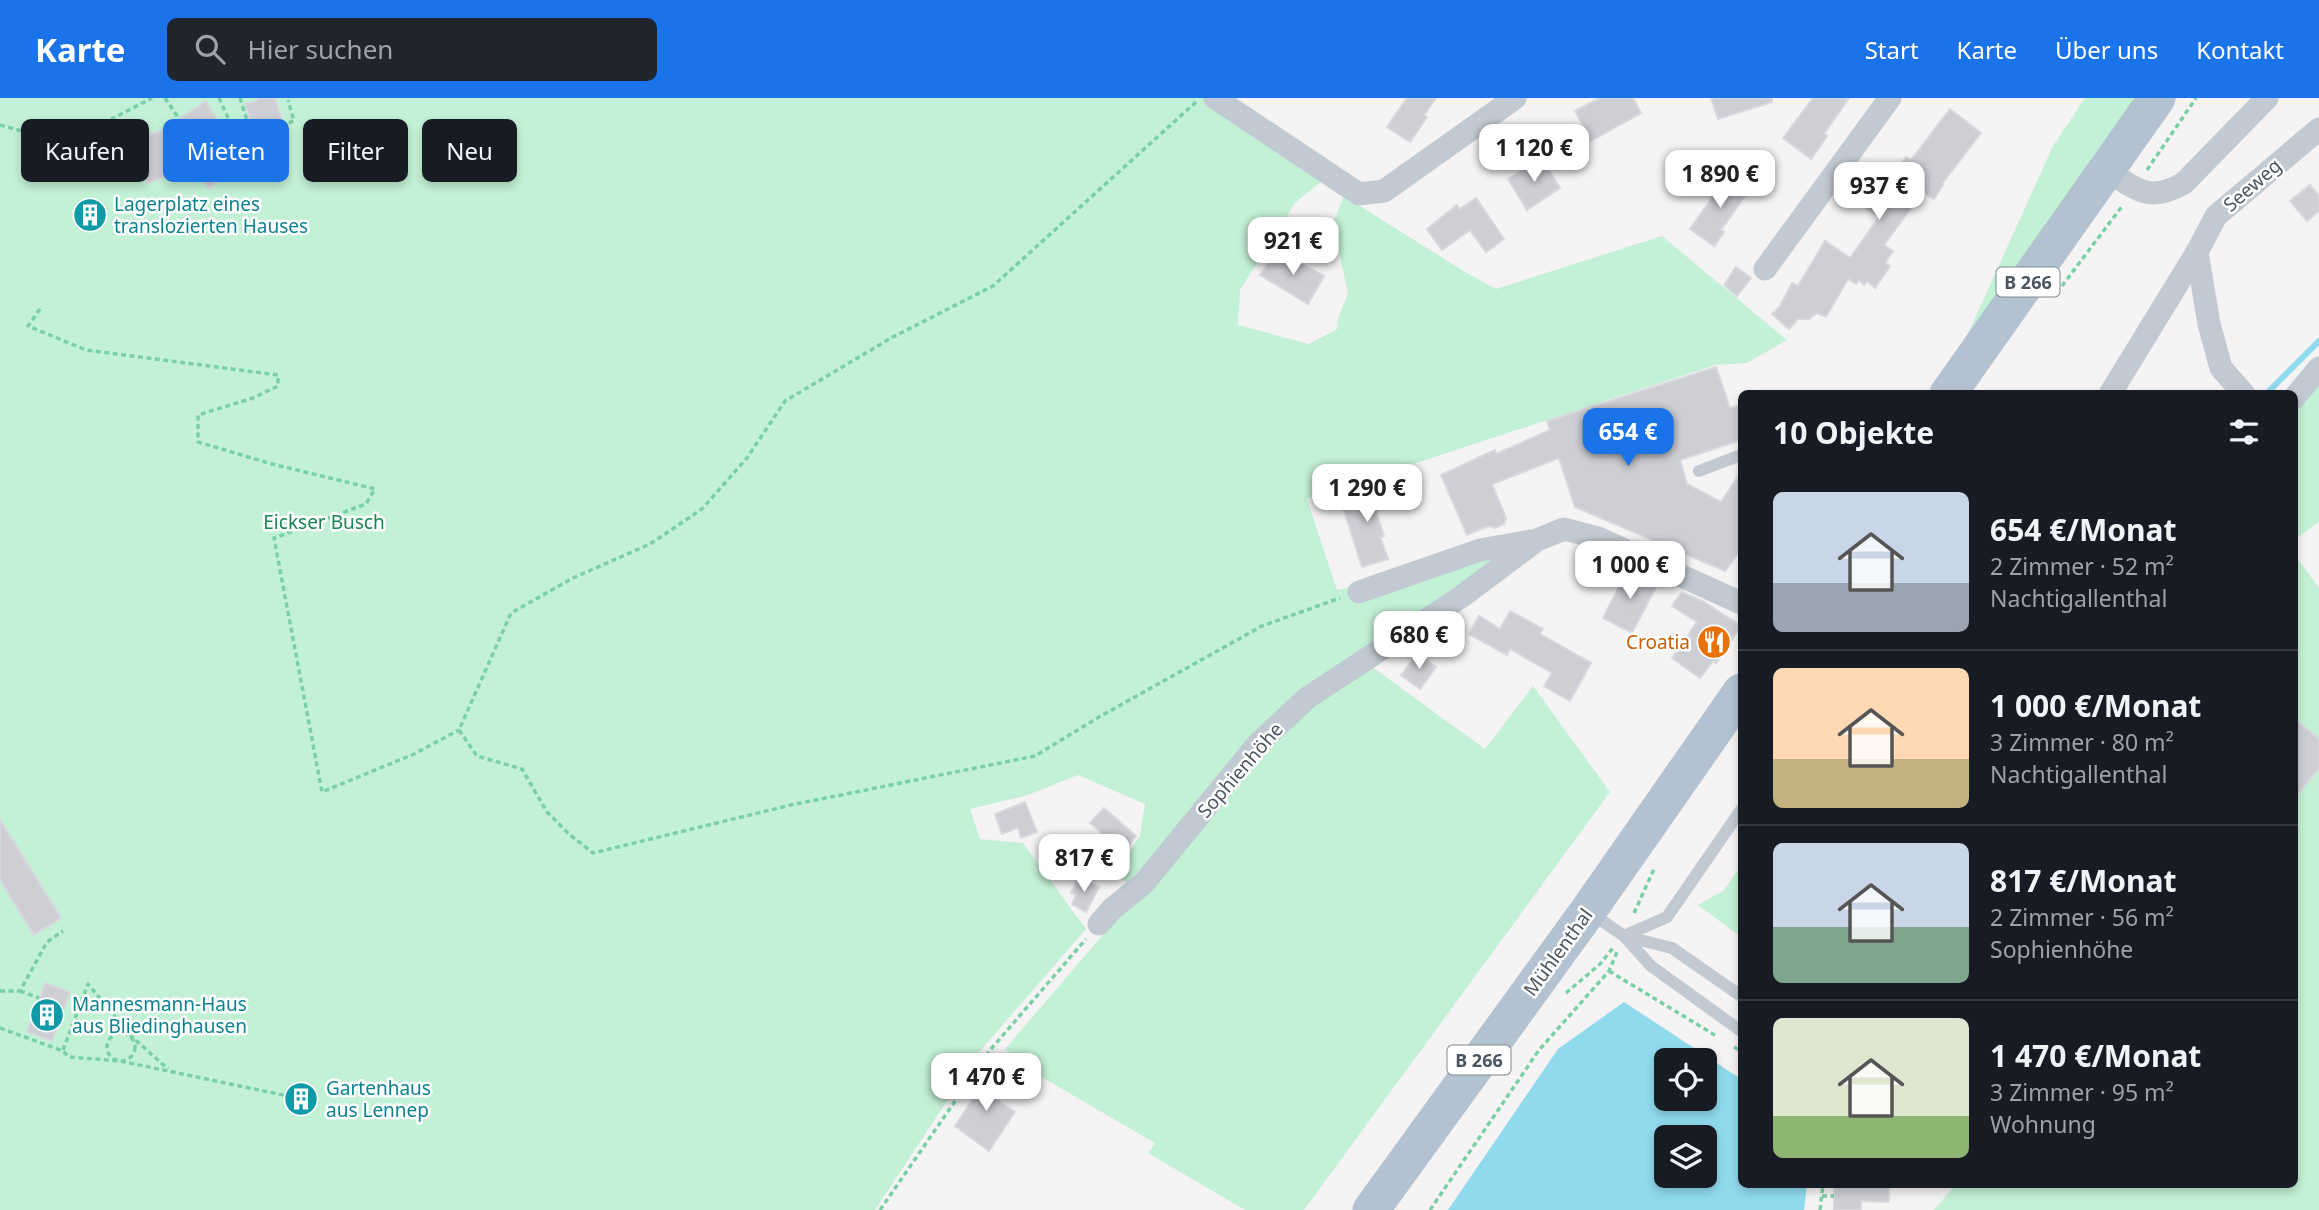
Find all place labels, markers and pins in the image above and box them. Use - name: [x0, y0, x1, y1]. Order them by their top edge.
- pin: 1 120 €: [1469, 125, 1599, 184]
- pin: 1 890 €: [1655, 150, 1785, 210]
- pin: 937 €: [1830, 162, 1928, 222]
- place label: Lagerplatz eines translozierten Hauses: [114, 191, 308, 239]
- building icon: Lagerplatz eines translozierten Hauses: [71, 196, 109, 234]
- pin: 921 €: [1244, 218, 1342, 277]
- pin: 654 €: [1579, 408, 1677, 468]
- pin: 1 290 €: [1302, 464, 1432, 524]
- pin: 1 000 €: [1565, 542, 1695, 601]
- pin: 680 €: [1370, 612, 1468, 671]
- restaurant icon: Croatia: [1695, 623, 1733, 661]
- place label: Croatia: [1626, 629, 1690, 655]
- pin: 817 €: [1035, 834, 1133, 894]
- place label: Mannesmann-Haus aus Bliedinghausen: [72, 991, 247, 1039]
- building icon: Mannesmann-Haus aus Bliedinghausen: [28, 996, 66, 1034]
- pin: 1 470 €: [921, 1054, 1051, 1113]
- place label: Gartenhaus aus Lennep: [326, 1075, 431, 1123]
- building icon: Gartenhaus aus Lennep: [282, 1080, 320, 1118]

